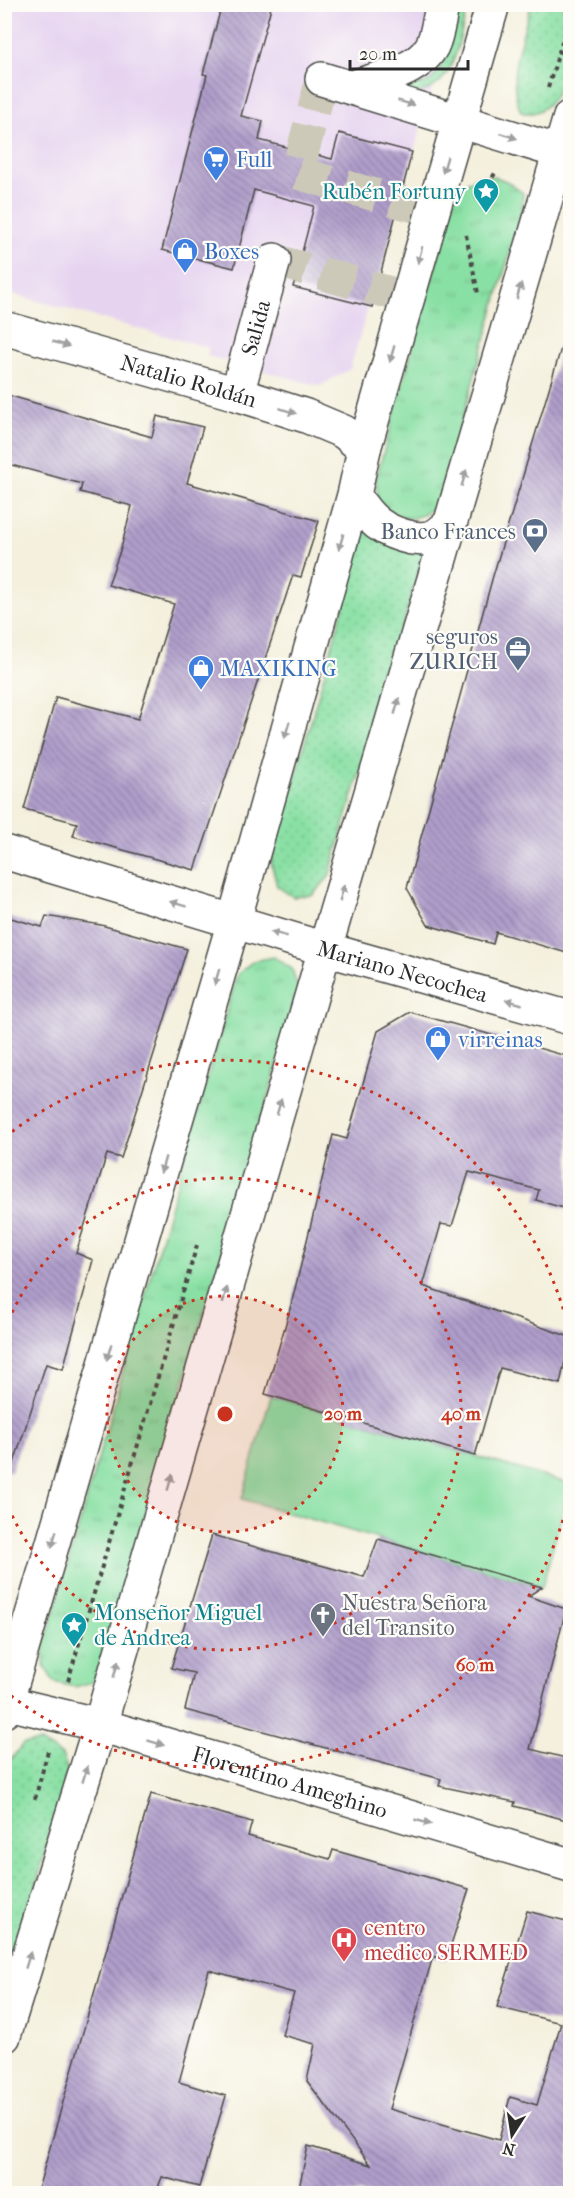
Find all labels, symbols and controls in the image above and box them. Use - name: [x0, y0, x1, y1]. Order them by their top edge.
- scale bar: [350, 33, 468, 71]
- text: 20 m: [359, 44, 397, 65]
- one-way arrow: [397, 99, 415, 108]
- one-way arrow: [500, 132, 518, 141]
- supermarket icon: Full: [201, 144, 231, 182]
- place label: Full: [236, 147, 272, 173]
- one-way arrow: [440, 157, 449, 175]
- place icon: Rubén Fortuny: [471, 176, 501, 214]
- place label: Rubén Fortuny: [322, 179, 467, 205]
- shop icon: Boxes: [170, 236, 200, 274]
- place label: Boxes: [204, 239, 259, 265]
- one-way arrow: [415, 246, 424, 264]
- one-way arrow: [515, 282, 524, 300]
- street label: Salida: [236, 296, 277, 358]
- one-way arrow: [52, 340, 70, 349]
- one-way arrow: [387, 345, 396, 363]
- street label: Natalio Roldán: [117, 350, 260, 413]
- one-way arrow: [279, 406, 297, 416]
- one-way arrow: [460, 469, 469, 487]
- bank icon: Banco Frances: [520, 516, 550, 554]
- place label: Banco Frances: [381, 519, 516, 545]
- one-way arrow: [336, 533, 345, 551]
- place label: seguros ZURICH: [409, 624, 498, 675]
- office icon: seguros ZURICH: [503, 634, 533, 672]
- shop icon: MAXIKING: [186, 653, 216, 691]
- place label: MAXIKING: [220, 656, 337, 682]
- one-way arrow: [393, 696, 402, 714]
- one-way arrow: [282, 721, 292, 739]
- one-way arrow: [338, 884, 347, 902]
- one-way arrow: [169, 899, 187, 908]
- one-way arrow: [270, 929, 288, 938]
- street label: Mariano Necochea: [314, 935, 491, 1008]
- one-way arrow: [212, 968, 221, 986]
- one-way arrow: [505, 997, 523, 1006]
- shop icon: virreinas: [423, 1024, 453, 1062]
- place label: virreinas: [458, 1027, 543, 1053]
- one-way arrow: [275, 1098, 284, 1116]
- one-way arrow: [158, 1156, 167, 1174]
- one-way arrow: [221, 1286, 230, 1304]
- one-way arrow: [103, 1343, 113, 1361]
- centre of rings: [215, 1404, 235, 1424]
- text: 20 m: [324, 1404, 363, 1425]
- text: 40 m: [440, 1404, 482, 1425]
- one-way arrow: [166, 1473, 175, 1491]
- one-way arrow: [49, 1530, 58, 1548]
- place label: Nuestra Señora del Transito: [342, 1590, 488, 1641]
- place label: Monseñor Miguel de Andrea: [94, 1600, 262, 1651]
- church icon: Nuestra Señora del Transito: [308, 1600, 338, 1638]
- place icon: Monseñor Miguel de Andrea: [59, 1610, 89, 1648]
- text: 60 m: [456, 1655, 495, 1676]
- one-way arrow: [112, 1660, 121, 1678]
- one-way arrow: [147, 1739, 165, 1748]
- street label: Florentino Ameghino: [189, 1741, 390, 1824]
- one-way arrow: [81, 1764, 90, 1782]
- one-way arrow: [414, 1818, 432, 1827]
- place label: centro medico SERMED: [364, 1915, 528, 1966]
- hospital icon: centro medico SERMED: [329, 1925, 359, 1963]
- one-way arrow: [24, 1951, 33, 1969]
- north arrow: [482, 2105, 542, 2165]
- text: N: [500, 2138, 517, 2160]

